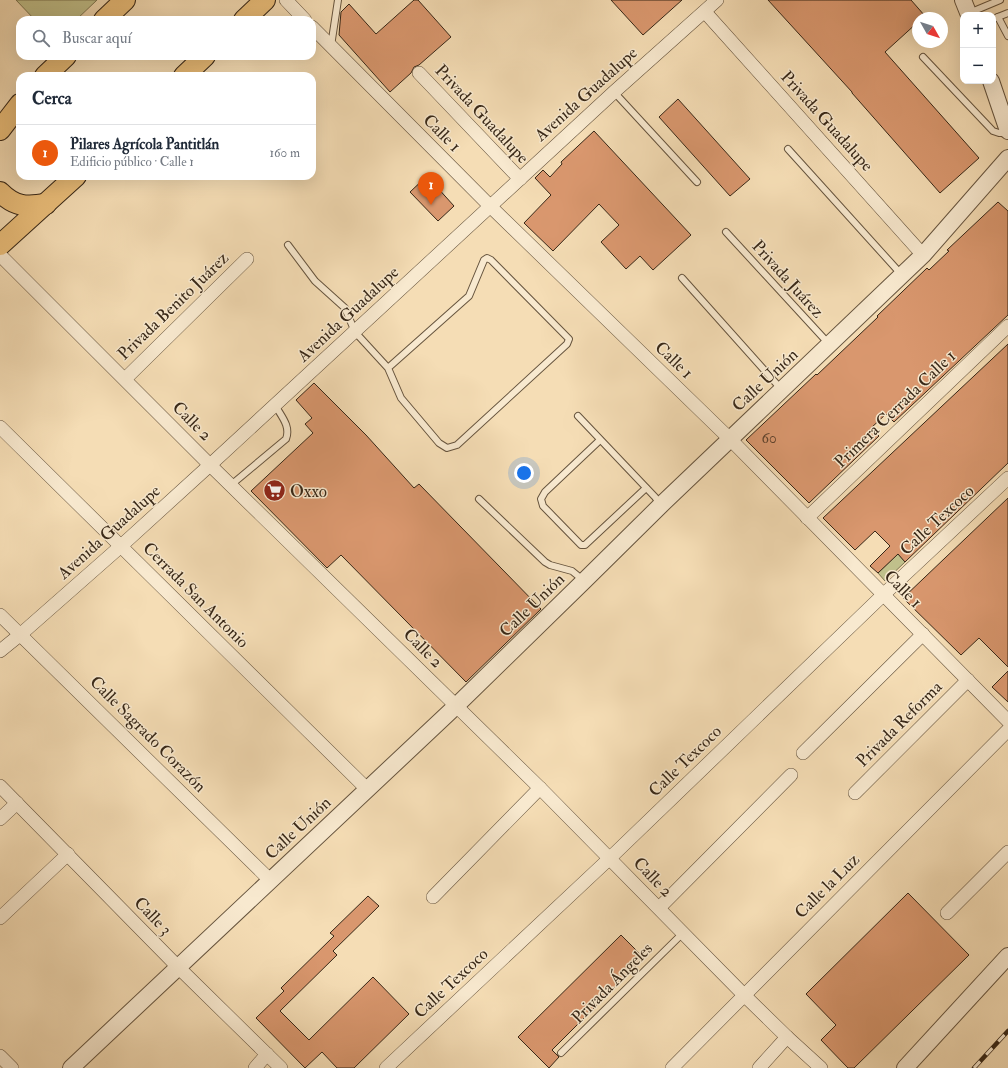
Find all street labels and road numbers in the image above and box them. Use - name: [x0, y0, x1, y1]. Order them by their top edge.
- street label: Avenida Guadalupe: [530, 42, 642, 147]
- street label: Privada Guadalupe: [430, 60, 533, 169]
- street label: Privada Guadalupe: [776, 66, 878, 176]
- street label: Calle 1: [419, 110, 465, 156]
- street label: Privada Juárez: [747, 236, 828, 323]
- street label: Privada Benito Juárez: [113, 248, 234, 365]
- street label: Avenida Guadalupe: [292, 262, 404, 368]
- street label: Calle 1: [651, 337, 697, 383]
- street label: Calle Unión: [728, 344, 803, 416]
- street label: Primera Cerrada Calle 1: [830, 346, 960, 472]
- street label: Calle 2: [168, 397, 216, 445]
- street label: Avenida Guadalupe: [53, 480, 165, 585]
- street label: Calle Texcoco: [896, 480, 978, 560]
- street label: Cerrada San Antonio: [139, 538, 253, 652]
- street label: Calle 1: [880, 566, 926, 612]
- street label: Calle Unión: [495, 569, 569, 641]
- street label: Calle 2: [399, 624, 447, 672]
- street label: Calle Sagrado Corazón: [85, 671, 211, 797]
- street label: Privada Reforma: [852, 676, 947, 771]
- street label: Calle Texcoco: [644, 721, 726, 801]
- street label: Calle Unión: [261, 792, 336, 864]
- street label: Calle la Luz: [790, 849, 864, 923]
- street label: Calle 2: [629, 853, 677, 902]
- street label: Calle 3: [130, 892, 176, 940]
- street label: Privada Ángeles: [566, 937, 657, 1028]
- street label: Calle Texcoco: [410, 943, 492, 1023]

